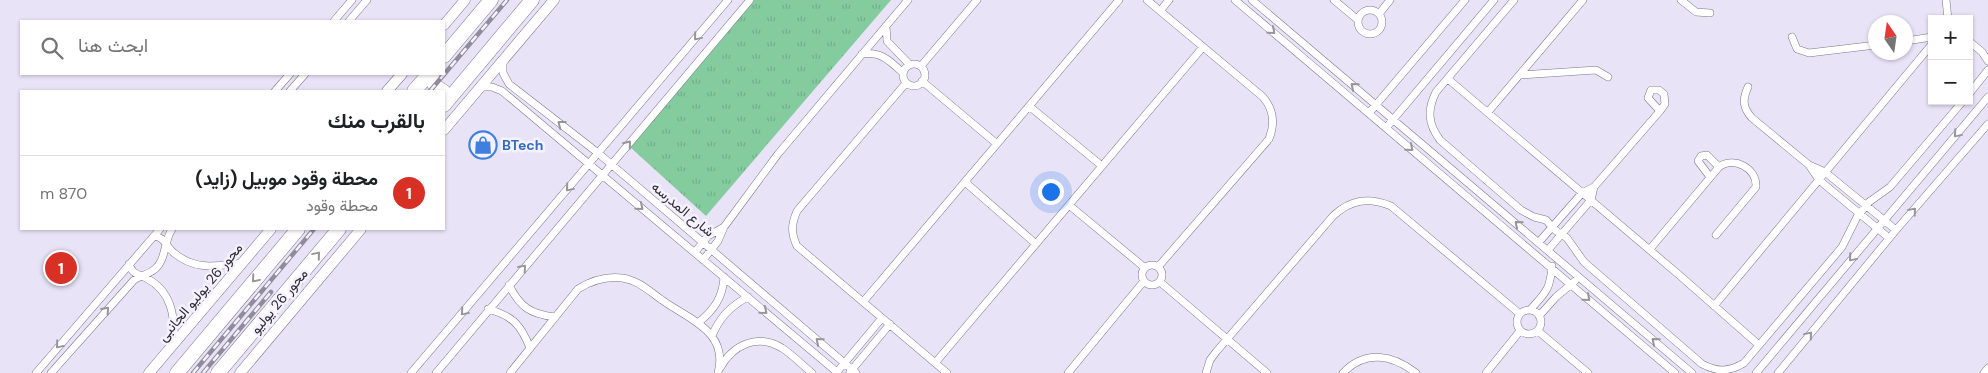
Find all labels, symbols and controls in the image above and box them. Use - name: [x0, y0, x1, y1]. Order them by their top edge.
- north arrow: [1868, 15, 1913, 60]
- map controls: [1928, 15, 1973, 105]
- button: +: [1928, 15, 1973, 60]
- search box: [20, 20, 445, 75]
- one-way arrow: [1267, 26, 1276, 35]
- one-way arrow: [693, 32, 702, 41]
- text: ابحث هنا: [78, 33, 148, 58]
- icon: search: [38, 34, 66, 62]
- button: −: [1928, 60, 1973, 105]
- one-way arrow: [1351, 83, 1360, 91]
- text: بالقرب منك: [328, 107, 425, 135]
- one-way arrow: [558, 122, 567, 130]
- one-way arrow: [1953, 129, 1962, 138]
- shop icon: BTech: [468, 130, 498, 160]
- place label: BTech: [502, 136, 544, 154]
- one-way arrow: [622, 141, 630, 150]
- one-way arrow: [1404, 142, 1413, 150]
- text: محطة وقود موبيل (زايد): [195, 166, 378, 191]
- street label: شارع المدرسه: [647, 177, 718, 242]
- your location: [1038, 179, 1064, 205]
- one-way arrow: [566, 182, 575, 191]
- text: 870 m: [40, 183, 87, 204]
- text: 1: [406, 183, 412, 204]
- text: محطة وقود: [306, 195, 378, 216]
- one-way arrow: [634, 201, 643, 209]
- one-way arrow: [1907, 207, 1916, 216]
- one-way arrow: [1515, 221, 1524, 230]
- street label: محور 26 يوليو الجانبى: [153, 239, 247, 345]
- pin: 1: [45, 249, 77, 287]
- one-way arrow: [311, 252, 320, 261]
- one-way arrow: [1848, 253, 1857, 262]
- street label: محور 26 يوليو: [246, 265, 312, 337]
- one-way arrow: [517, 265, 526, 274]
- one-way arrow: [252, 274, 261, 283]
- one-way arrow: [1582, 292, 1591, 301]
- one-way arrow: [460, 306, 469, 315]
- one-way arrow: [759, 306, 768, 315]
- one-way arrow: [100, 307, 109, 316]
- one-way arrow: [1803, 332, 1812, 341]
- one-way arrow: [816, 338, 825, 347]
- one-way arrow: [1652, 338, 1661, 347]
- one-way arrow: [57, 339, 65, 348]

